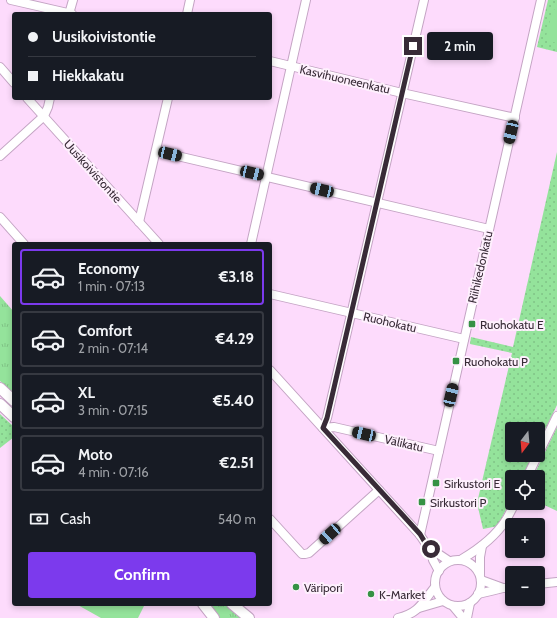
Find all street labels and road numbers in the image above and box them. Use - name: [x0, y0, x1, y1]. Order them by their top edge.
- street label: Kasvihuoneenkatu: [298, 61, 392, 97]
- street label: Uusikoivistontie: [61, 136, 125, 206]
- street label: Riihikedonkatu: [464, 229, 496, 305]
- street label: Ruohokatu: [362, 309, 418, 335]
- street label: Välikatu: [383, 431, 425, 455]

